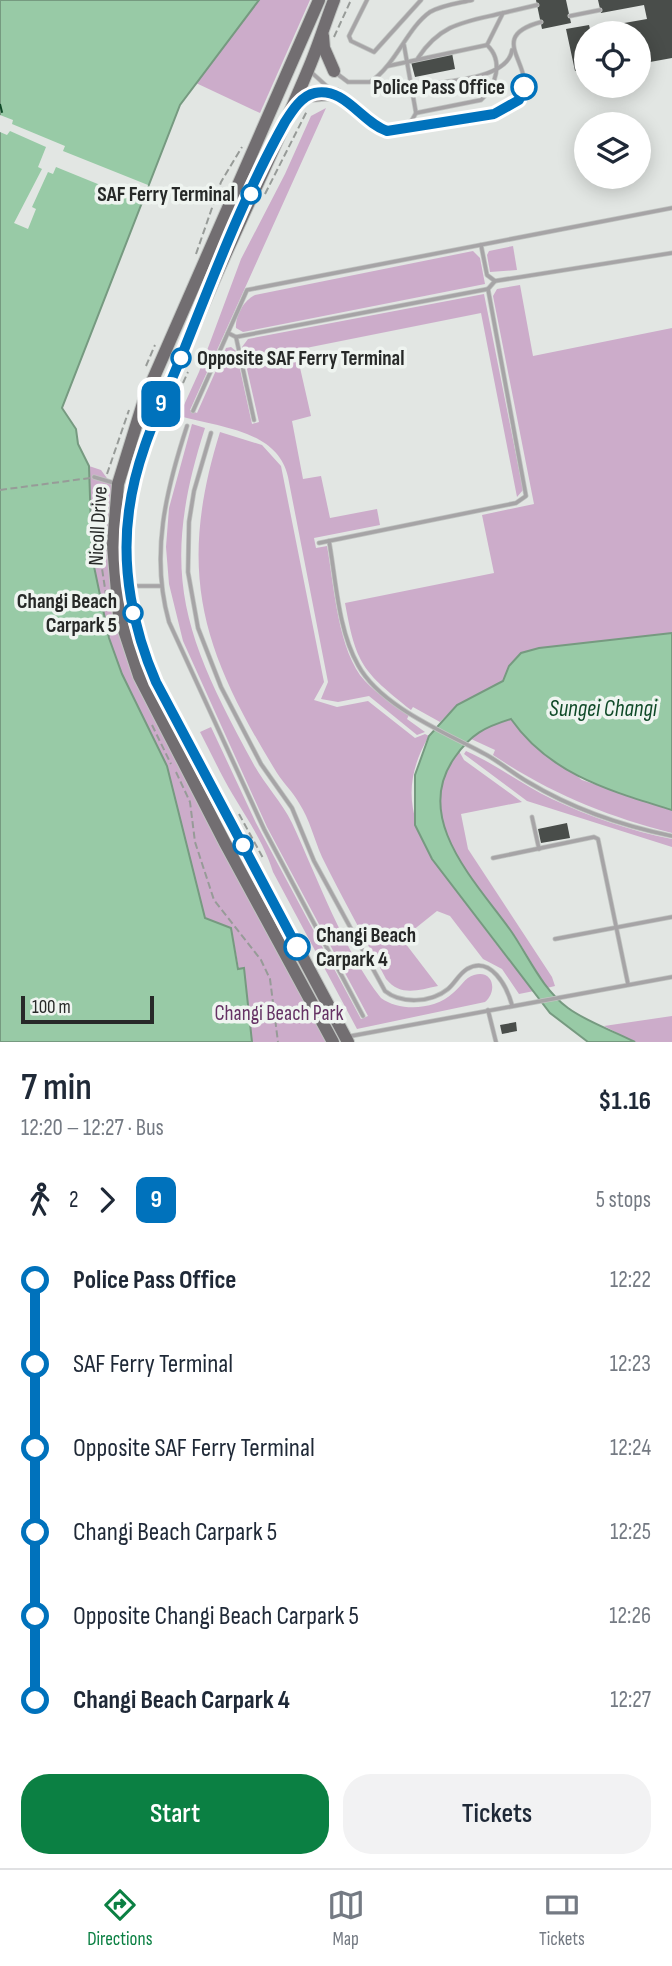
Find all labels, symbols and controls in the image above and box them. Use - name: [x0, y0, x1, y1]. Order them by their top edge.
- map controls: [574, 21, 651, 189]
- button: locate: [574, 21, 651, 98]
- marker: Police Pass Office: [511, 74, 537, 100]
- place label: Police Pass Office: [373, 75, 505, 100]
- button: layers: [574, 112, 651, 189]
- place label: SAF Ferry Terminal: [97, 182, 235, 207]
- marker: SAF Ferry Terminal: [241, 184, 261, 204]
- place label: Opposite SAF Ferry Terminal: [197, 346, 404, 371]
- marker: Opposite SAF Ferry Terminal: [171, 348, 191, 368]
- line badge: 9: [138, 381, 184, 427]
- text: 9: [155, 389, 167, 418]
- street label: Nicoll Drive: [83, 486, 113, 566]
- place label: Changi Beach Carpark 5: [17, 589, 117, 638]
- marker: Changi Beach Carpark 5: [123, 603, 143, 623]
- water label: Sungei Changi: [549, 695, 658, 723]
- unlabelled marker: [233, 835, 253, 855]
- place label: Changi Beach Carpark 4: [316, 923, 416, 972]
- marker: Changi Beach Carpark 4: [284, 934, 310, 960]
- scale bar: [21, 993, 154, 1025]
- text: 100 m: [32, 996, 71, 1019]
- park label: Changi Beach Park: [214, 1001, 344, 1026]
- text: 7 min: [21, 1065, 92, 1110]
- text: $1.16: [598, 1086, 651, 1117]
- text: 12:20 – 12:27 · Bus: [21, 1114, 164, 1142]
- icon: walk: [21, 1181, 59, 1219]
- icon: forward: [88, 1181, 126, 1219]
- text: 9: [150, 1185, 162, 1214]
- text: 2: [69, 1186, 78, 1214]
- text: 5 stops: [596, 1186, 651, 1214]
- text: Police Pass Office: [73, 1265, 236, 1296]
- text: 12:22: [610, 1266, 651, 1294]
- text: SAF Ferry Terminal: [73, 1349, 233, 1380]
- text: 12:23: [610, 1350, 651, 1378]
- text: Opposite SAF Ferry Terminal: [73, 1433, 315, 1464]
- text: 12:24: [610, 1434, 651, 1462]
- text: Changi Beach Carpark 5: [73, 1517, 277, 1548]
- text: 12:25: [610, 1518, 651, 1546]
- text: Opposite Changi Beach Carpark 5: [73, 1601, 359, 1632]
- text: 12:26: [609, 1602, 651, 1630]
- text: Changi Beach Carpark 4: [73, 1685, 290, 1716]
- text: 12:27: [610, 1686, 651, 1714]
- button: Start: [21, 1774, 329, 1854]
- button: Tickets: [343, 1774, 651, 1854]
- tab: Directions: [87, 1886, 152, 1951]
- tab: Map: [327, 1886, 365, 1951]
- tab: Tickets: [539, 1886, 585, 1951]

